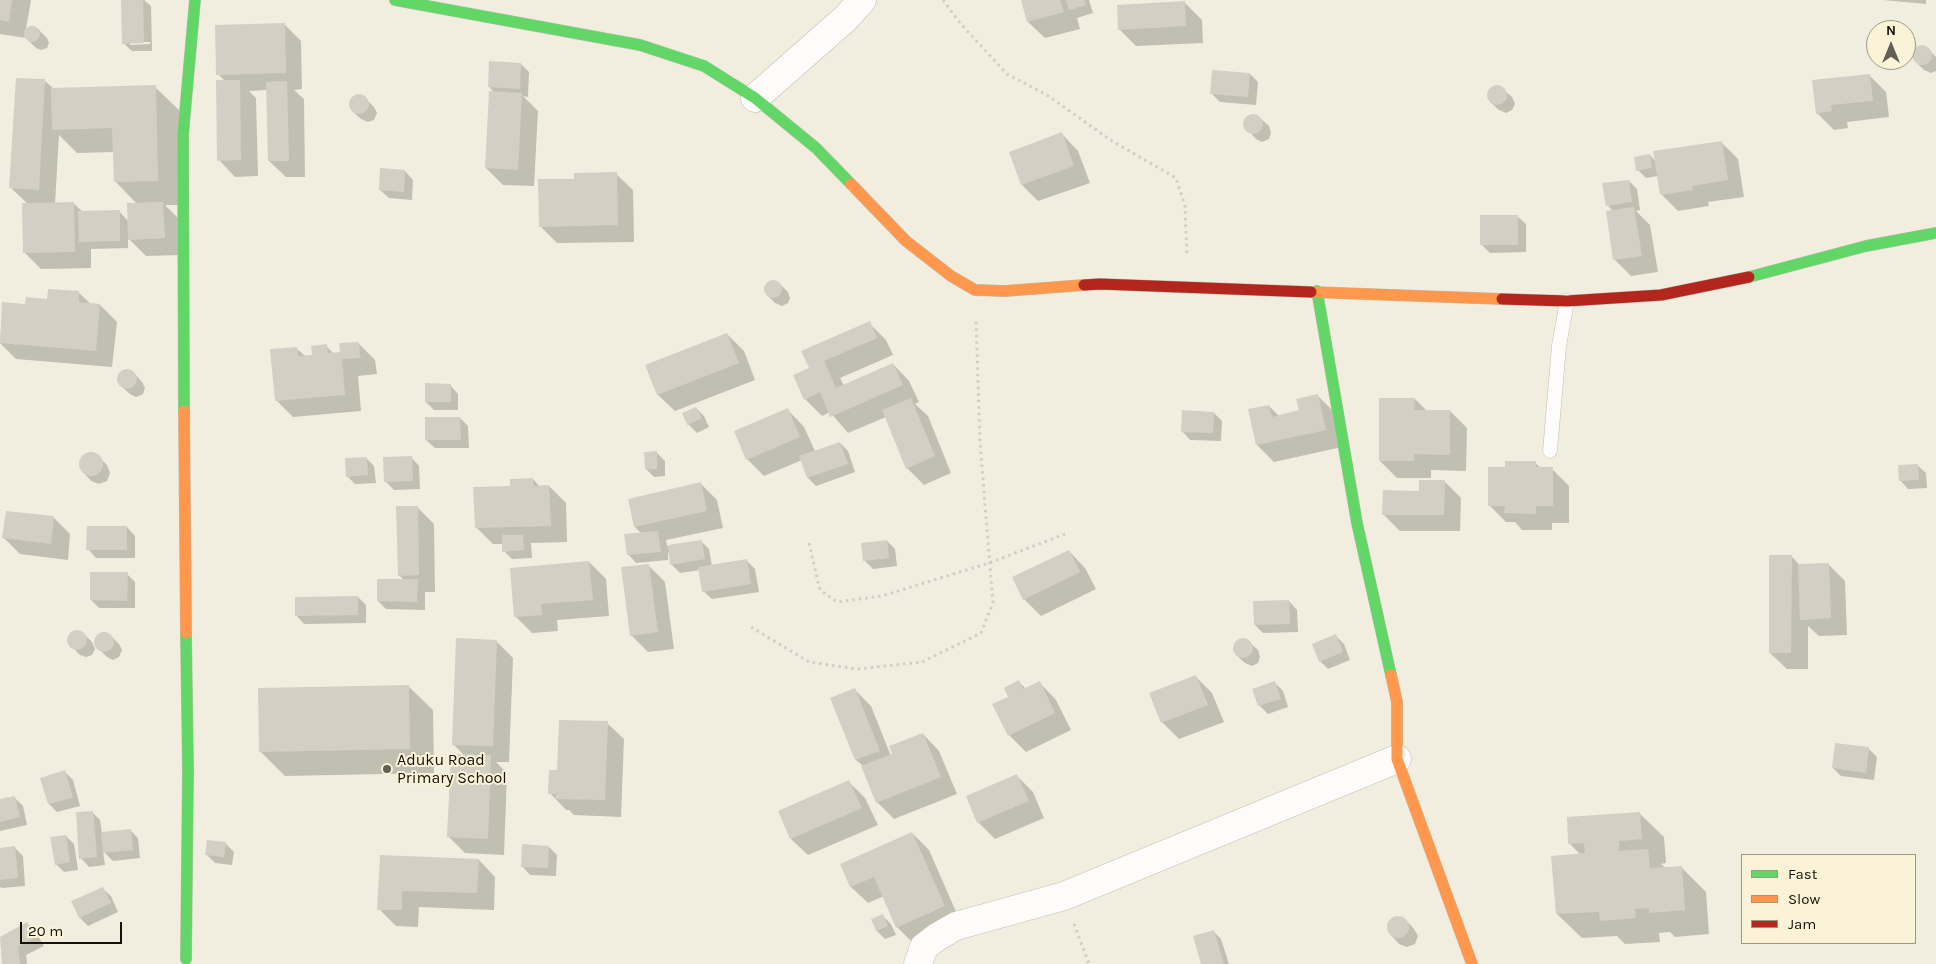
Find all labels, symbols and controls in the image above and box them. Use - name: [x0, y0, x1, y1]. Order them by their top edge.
- north arrow: [1866, 20, 1916, 70]
- text: N: [1886, 22, 1896, 39]
- place label: Aduku Road Primary School: [397, 750, 507, 788]
- marker: Aduku Road Primary School: [381, 763, 393, 775]
- legend: [1741, 854, 1916, 944]
- text: Fast: [1788, 865, 1817, 883]
- text: Slow: [1788, 890, 1820, 908]
- scale bar: [22, 912, 125, 944]
- text: Jam: [1788, 915, 1816, 933]
- text: 20 m: [28, 922, 63, 940]

